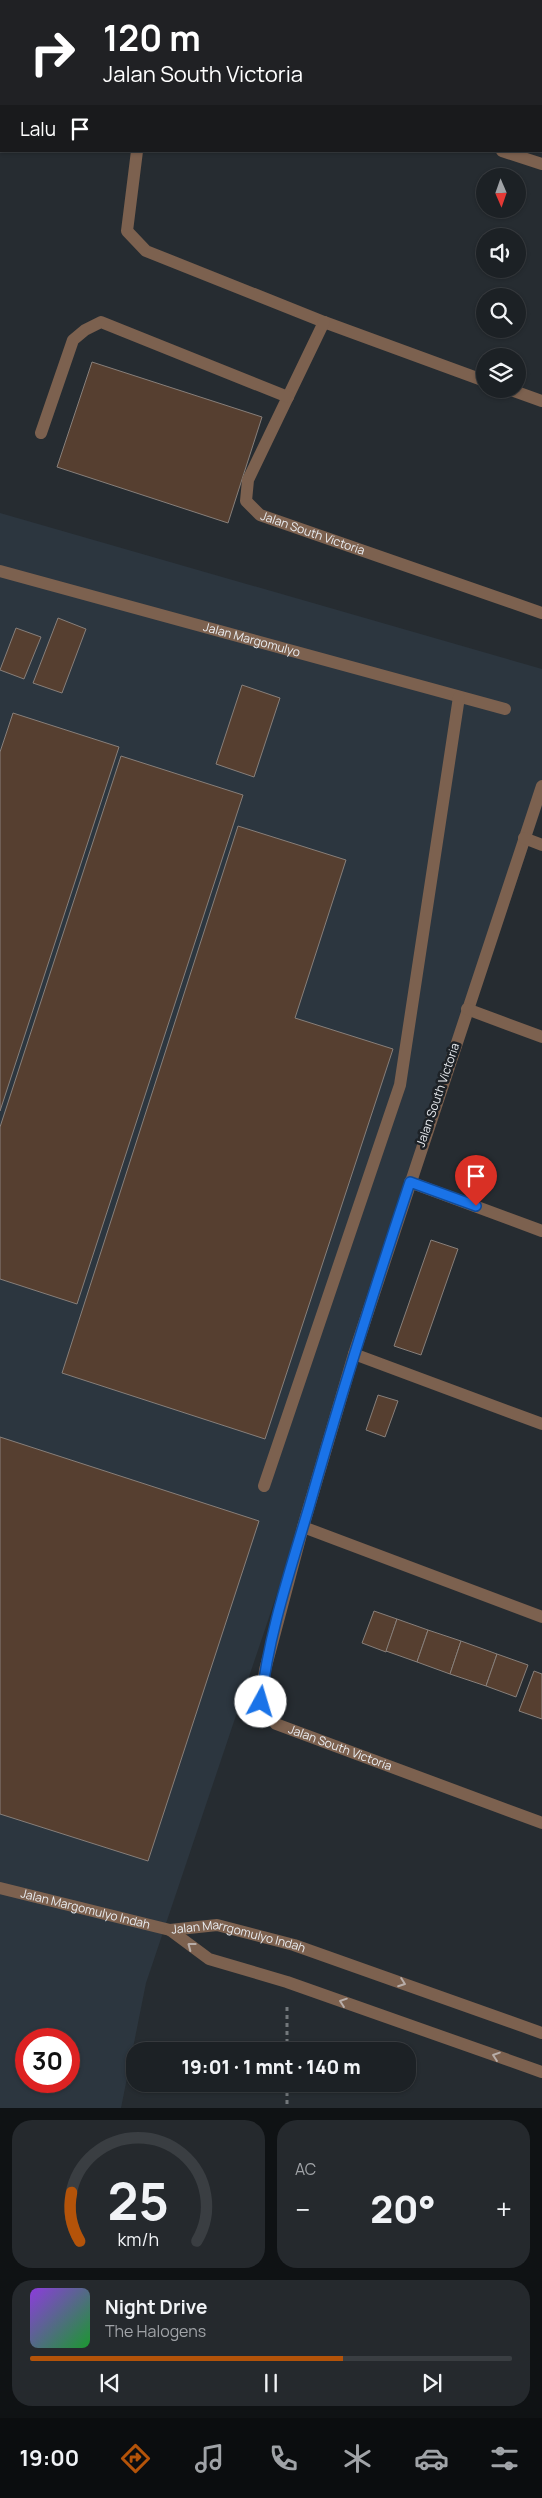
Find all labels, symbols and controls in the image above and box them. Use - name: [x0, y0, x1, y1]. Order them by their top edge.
- text: 120 m: [103, 14, 201, 62]
- icon: right: [20, 20, 85, 85]
- text: Jalan South Victoria: [103, 59, 303, 89]
- icon: arrive: [66, 115, 94, 143]
- text: Lalu: [20, 116, 56, 142]
- north arrow: [476, 168, 526, 218]
- map controls: [476, 168, 526, 398]
- button: sound: [476, 228, 526, 278]
- button: search: [476, 288, 526, 338]
- button: layers: [476, 348, 526, 398]
- street label: Jalan South Victoria: [258, 507, 367, 559]
- street label: Jalan Margomulyo: [202, 618, 302, 661]
- street label: Jalan South Victoria: [412, 1040, 463, 1149]
- pin: [455, 1155, 497, 1206]
- icon: arrive: [462, 1162, 490, 1190]
- position arrow: [234, 1675, 286, 1727]
- street label: Jalan South Victoria: [286, 1720, 395, 1774]
- street label: Jalan Margomulyo Indah: [19, 1884, 152, 1933]
- street label: Jalan Marrgomulyo Indah: [170, 1916, 308, 1956]
- one-way arrow: [187, 1943, 197, 1952]
- one-way arrow: [397, 1977, 405, 1987]
- one-way arrow: [339, 1998, 348, 2008]
- speed limit sign: 30: [15, 2028, 80, 2093]
- one-way arrow: [492, 2052, 501, 2062]
- text: 19:01 · 1 mnt · 140 m: [181, 2054, 361, 2080]
- text: AC: [295, 2158, 316, 2180]
- text: 25: [108, 2165, 169, 2236]
- text: 20°: [370, 2182, 436, 2234]
- text: −: [295, 2190, 310, 2228]
- text: +: [496, 2190, 512, 2228]
- text: km/h: [118, 2227, 159, 2251]
- text: Night Drive: [105, 2294, 207, 2320]
- text: The Halogens: [105, 2320, 206, 2342]
- icon: previous: [96, 2369, 124, 2397]
- icon: pause: [257, 2369, 285, 2397]
- icon: next: [418, 2369, 446, 2397]
- icon: directions: [118, 2441, 153, 2476]
- icon: music: [192, 2441, 227, 2476]
- icon: phone: [266, 2441, 301, 2476]
- icon: climate: [340, 2441, 375, 2476]
- icon: car: [414, 2441, 449, 2476]
- icon: filters: [487, 2441, 522, 2476]
- text: 19:00: [19, 2443, 79, 2473]

